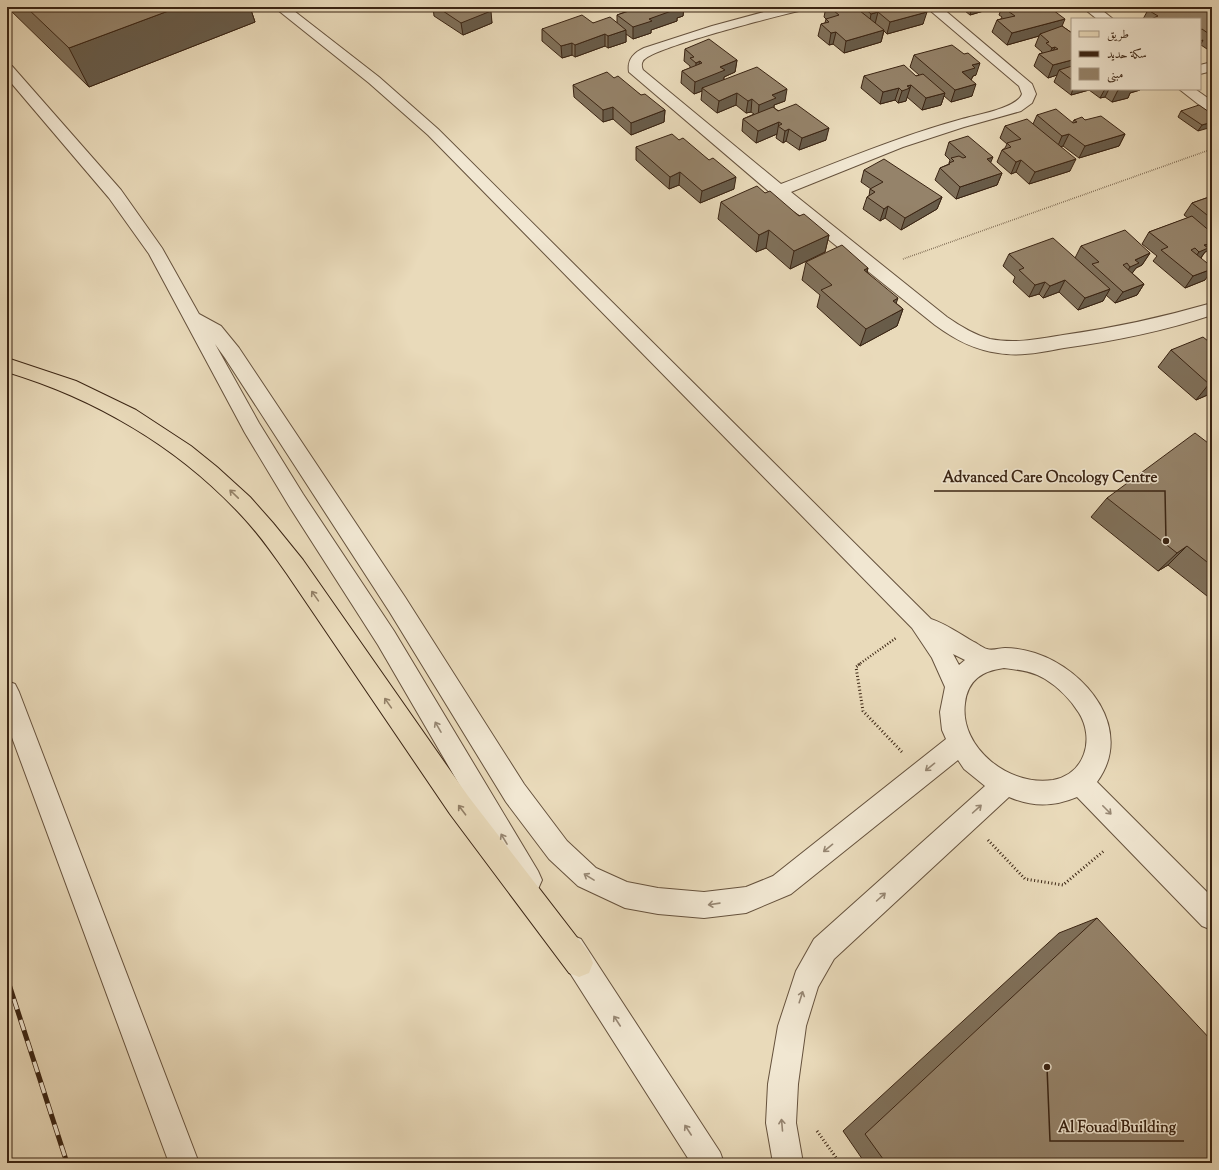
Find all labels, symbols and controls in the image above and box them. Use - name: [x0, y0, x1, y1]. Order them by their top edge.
- legend: [1071, 18, 1201, 90]
- text: طريق: [1107, 26, 1129, 44]
- text: سكة حديد: [1107, 46, 1147, 64]
- text: مبنى: [1107, 66, 1123, 84]
- callout: Advanced Care Oncology Centre: [934, 464, 1165, 491]
- text: Advanced Care Oncology Centre: [943, 468, 1157, 489]
- one-way arrow: [229, 489, 239, 499]
- one-way arrow: [311, 591, 319, 602]
- one-way arrow: [384, 698, 392, 709]
- one-way arrow: [434, 721, 442, 733]
- one-way arrow: [924, 763, 935, 772]
- one-way arrow: [458, 804, 467, 815]
- one-way arrow: [972, 805, 982, 814]
- one-way arrow: [1102, 805, 1112, 815]
- one-way arrow: [500, 833, 508, 845]
- one-way arrow: [823, 844, 834, 853]
- one-way arrow: [583, 873, 595, 881]
- one-way arrow: [876, 892, 886, 902]
- one-way arrow: [708, 900, 721, 908]
- one-way arrow: [798, 990, 805, 1003]
- one-way arrow: [613, 1016, 621, 1027]
- callout: Al Fouad Building: [1050, 1114, 1184, 1141]
- one-way arrow: [779, 1118, 786, 1131]
- text: Al Fouad Building: [1058, 1118, 1177, 1139]
- one-way arrow: [684, 1125, 692, 1136]

